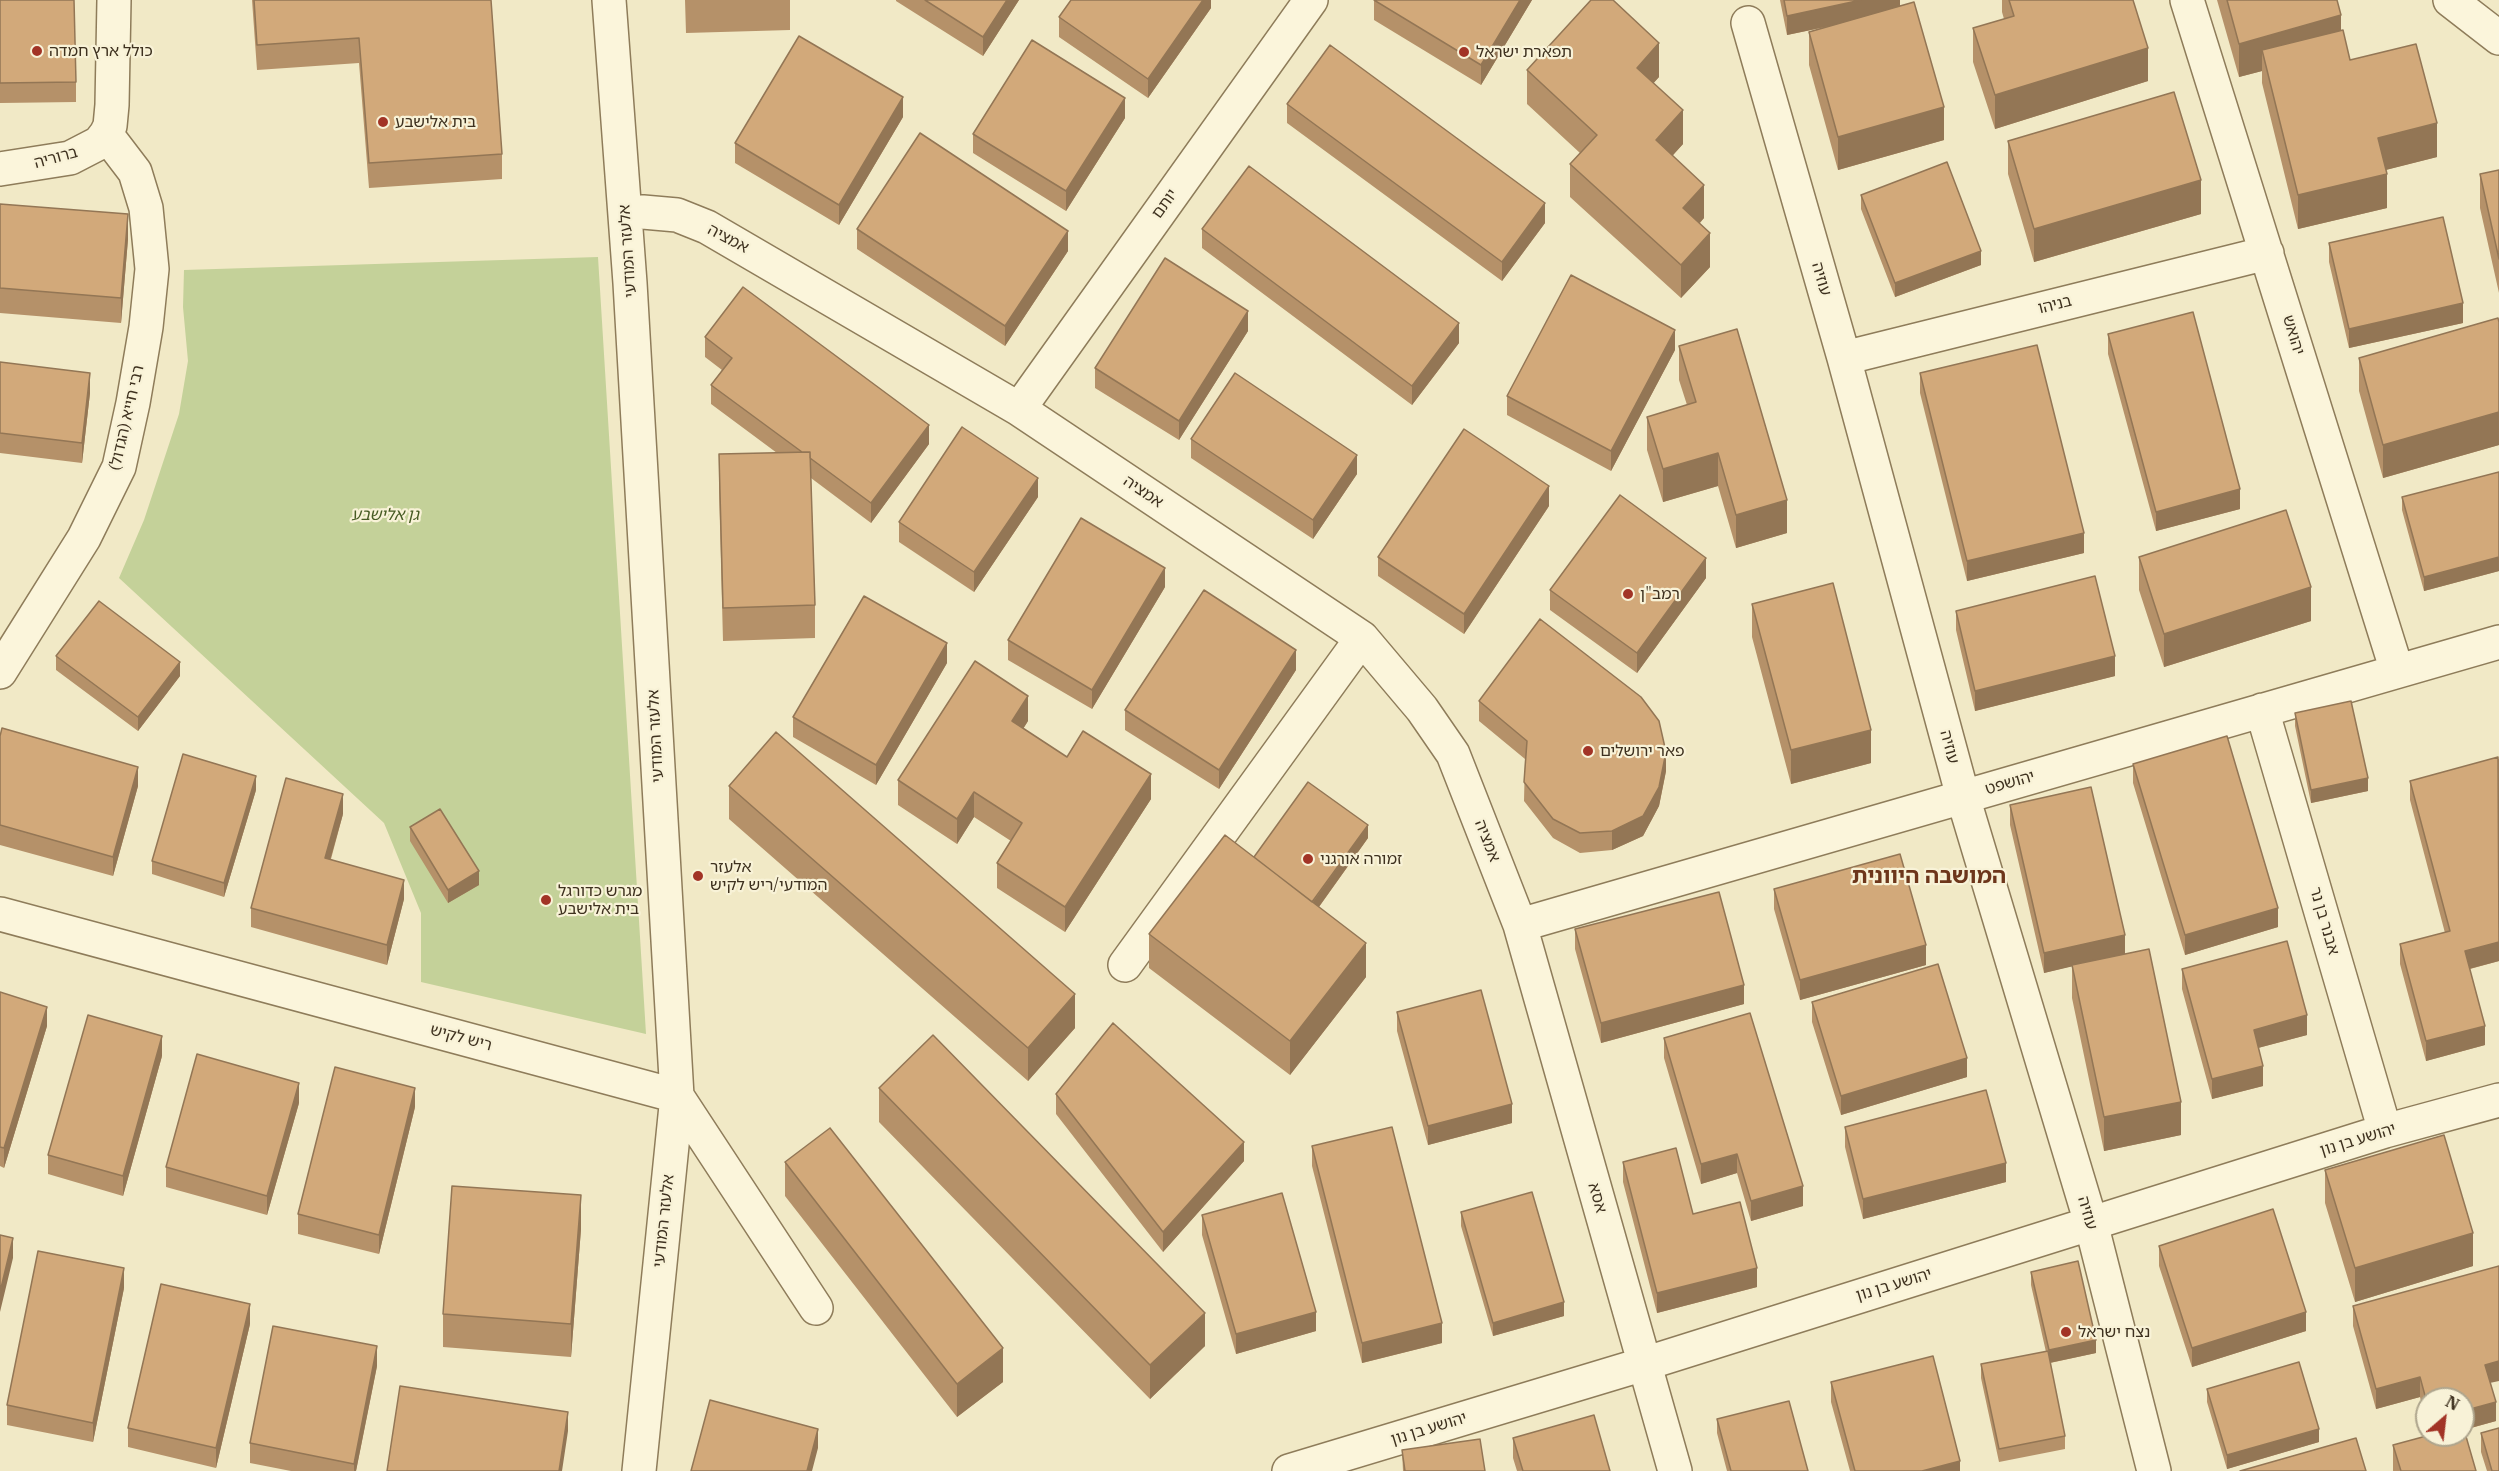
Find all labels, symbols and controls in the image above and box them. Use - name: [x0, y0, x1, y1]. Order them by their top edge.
- place label: כולל ארץ חמדה: [49, 41, 153, 61]
- place label: תפארת ישראל: [1476, 42, 1572, 62]
- marker: כולל ארץ חמדה: [30, 44, 44, 58]
- marker: תפארת ישראל: [1457, 45, 1471, 59]
- place label: בית אלישבע: [395, 112, 476, 132]
- marker: בית אלישבע: [376, 115, 390, 129]
- street label: ברוריה: [32, 143, 80, 173]
- street label: יותם: [1148, 186, 1182, 222]
- street label: אלעזר המודעי: [615, 204, 641, 298]
- street label: אמציה: [704, 220, 752, 258]
- street label: עוזיה: [1807, 260, 1835, 298]
- street label: בניהו: [2036, 292, 2074, 318]
- street label: יהואש: [2278, 313, 2308, 357]
- street label: רבי חייא (הגדול): [106, 363, 148, 473]
- street label: אמציה: [1120, 472, 1166, 512]
- park label: גן אלישבע: [351, 505, 419, 525]
- place label: רמב"ן: [1640, 584, 1680, 604]
- marker: רמב"ן: [1621, 587, 1635, 601]
- street label: אלעזר המודעי: [644, 689, 668, 783]
- street label: עוזיה: [1935, 728, 1963, 766]
- place label: פאר ירושלים: [1600, 741, 1685, 761]
- marker: פאר ירושלים: [1581, 744, 1595, 758]
- street label: יהושפט: [1983, 767, 2037, 799]
- street label: אמציה: [1470, 817, 1504, 865]
- place label: זמורה אורגני: [1320, 849, 1402, 869]
- marker: זמורה אורגני: [1301, 852, 1315, 866]
- place label: אלעזר המודעי/ריש לקיש: [710, 857, 827, 895]
- district label: המושבה היוונית: [1852, 864, 2006, 890]
- marker: אלעזר המודעי/ריש לקיש: [691, 869, 705, 883]
- place label: מגרש כדורגל בית אלישבע: [558, 881, 642, 919]
- street label: אבנר בן נר: [2305, 885, 2343, 957]
- marker: מגרש כדורגל בית אלישבע: [539, 893, 553, 907]
- street label: ריש לקיש: [428, 1021, 494, 1055]
- street label: יהושע בן נון: [2318, 1119, 2398, 1161]
- street label: אלעזר המודעי: [650, 1174, 678, 1268]
- street label: אסא: [1584, 1181, 1610, 1215]
- street label: עוזיה: [2073, 1194, 2101, 1232]
- street label: יהושע בן נון: [1854, 1264, 1934, 1306]
- place label: נצח ישראל: [2078, 1322, 2150, 1342]
- marker: נצח ישראל: [2059, 1325, 2073, 1339]
- north arrow: [2415, 1387, 2475, 1447]
- text: N: [2442, 1391, 2463, 1415]
- street label: יהושע בן נון: [1389, 1408, 1469, 1450]

